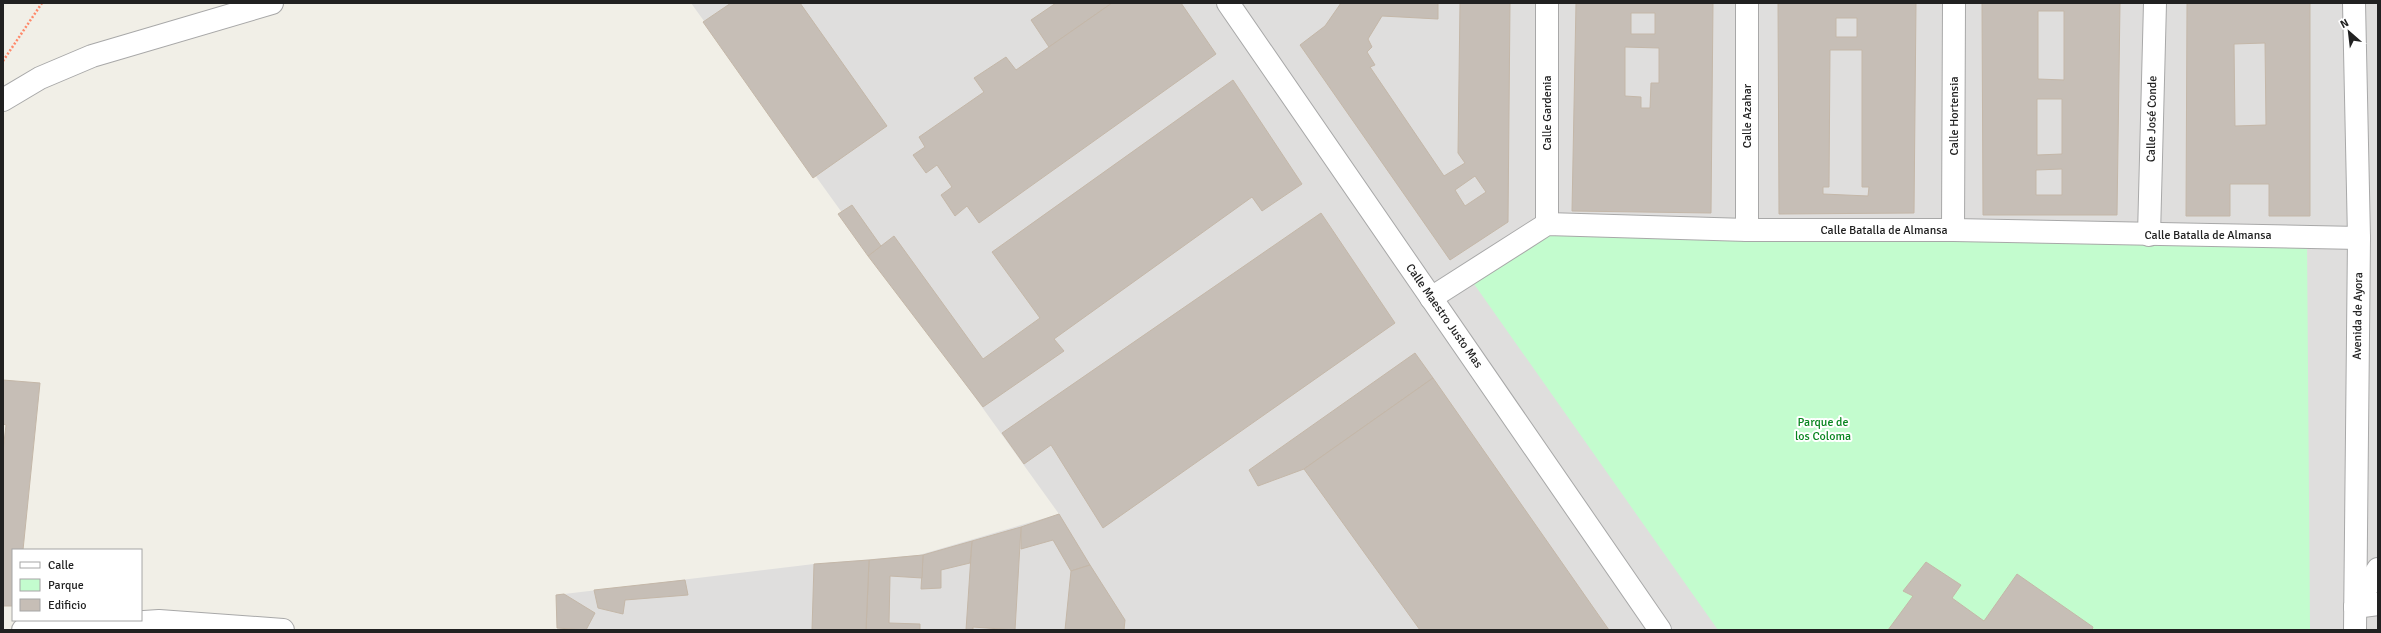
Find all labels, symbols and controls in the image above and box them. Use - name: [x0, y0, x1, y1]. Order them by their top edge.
- north arrow: [2329, 12, 2369, 52]
- text: N: [2338, 16, 2351, 31]
- street label: Calle Gardenia: [1540, 75, 1555, 151]
- street label: Calle José Conde: [2144, 76, 2160, 162]
- street label: Calle Hortensia: [1947, 77, 1962, 155]
- street label: Calle Azahar: [1740, 83, 1755, 148]
- street label: Calle Batalla de Almansa: [1820, 223, 1948, 238]
- street label: Calle Batalla de Almansa: [2144, 228, 2272, 243]
- street label: Calle Maestro Justo Mas: [1402, 261, 1486, 371]
- street label: Avenida de Ayora: [2350, 272, 2366, 360]
- park label: Parque de los Coloma: [1795, 415, 1851, 444]
- legend: [12, 549, 142, 621]
- text: Calle: [48, 558, 74, 573]
- text: Parque: [48, 578, 84, 593]
- text: Edificio: [48, 598, 86, 613]

